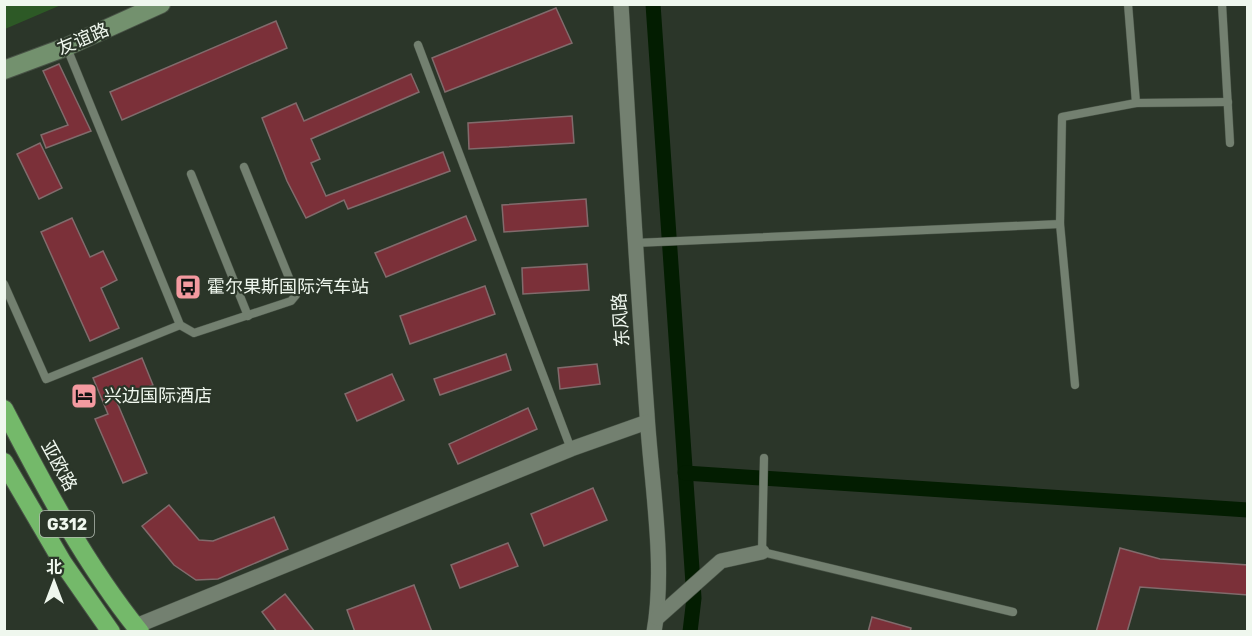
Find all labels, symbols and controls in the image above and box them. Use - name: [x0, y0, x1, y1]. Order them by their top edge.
- street label: 友谊路: [54, 18, 112, 60]
- bus stop icon: 霍尔果斯国际汽车站: [173, 272, 203, 302]
- place label: 霍尔果斯国际汽车站: [207, 276, 369, 298]
- street label: 东风路: [608, 292, 634, 348]
- hotel icon: 兴边国际酒店: [69, 381, 99, 411]
- place label: 兴边国际酒店: [104, 385, 212, 407]
- street label: 亚欧路: [36, 437, 82, 495]
- road number: G312: [40, 511, 94, 537]
- north arrow: [24, 552, 84, 612]
- text: 北: [46, 558, 62, 577]

